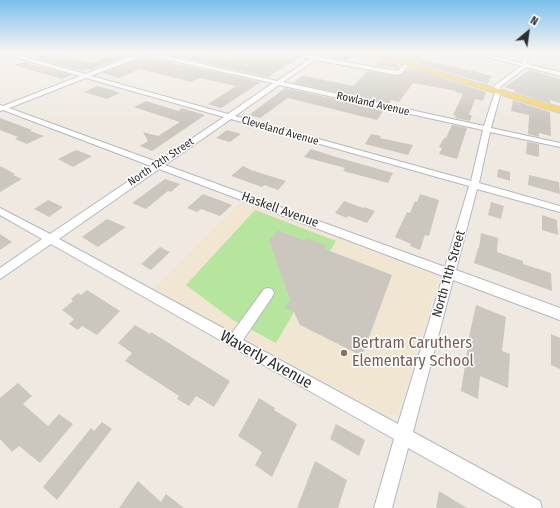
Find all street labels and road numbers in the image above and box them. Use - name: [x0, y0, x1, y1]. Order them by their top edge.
- street label: Rowland Avenue: [335, 89, 411, 119]
- street label: Cleveland Avenue: [240, 114, 320, 148]
- street label: North 12th Street: [126, 135, 196, 189]
- street label: Haskell Avenue: [239, 189, 321, 231]
- street label: North 11th Street: [429, 229, 469, 319]
- street label: Waverly Avenue: [216, 327, 316, 393]

